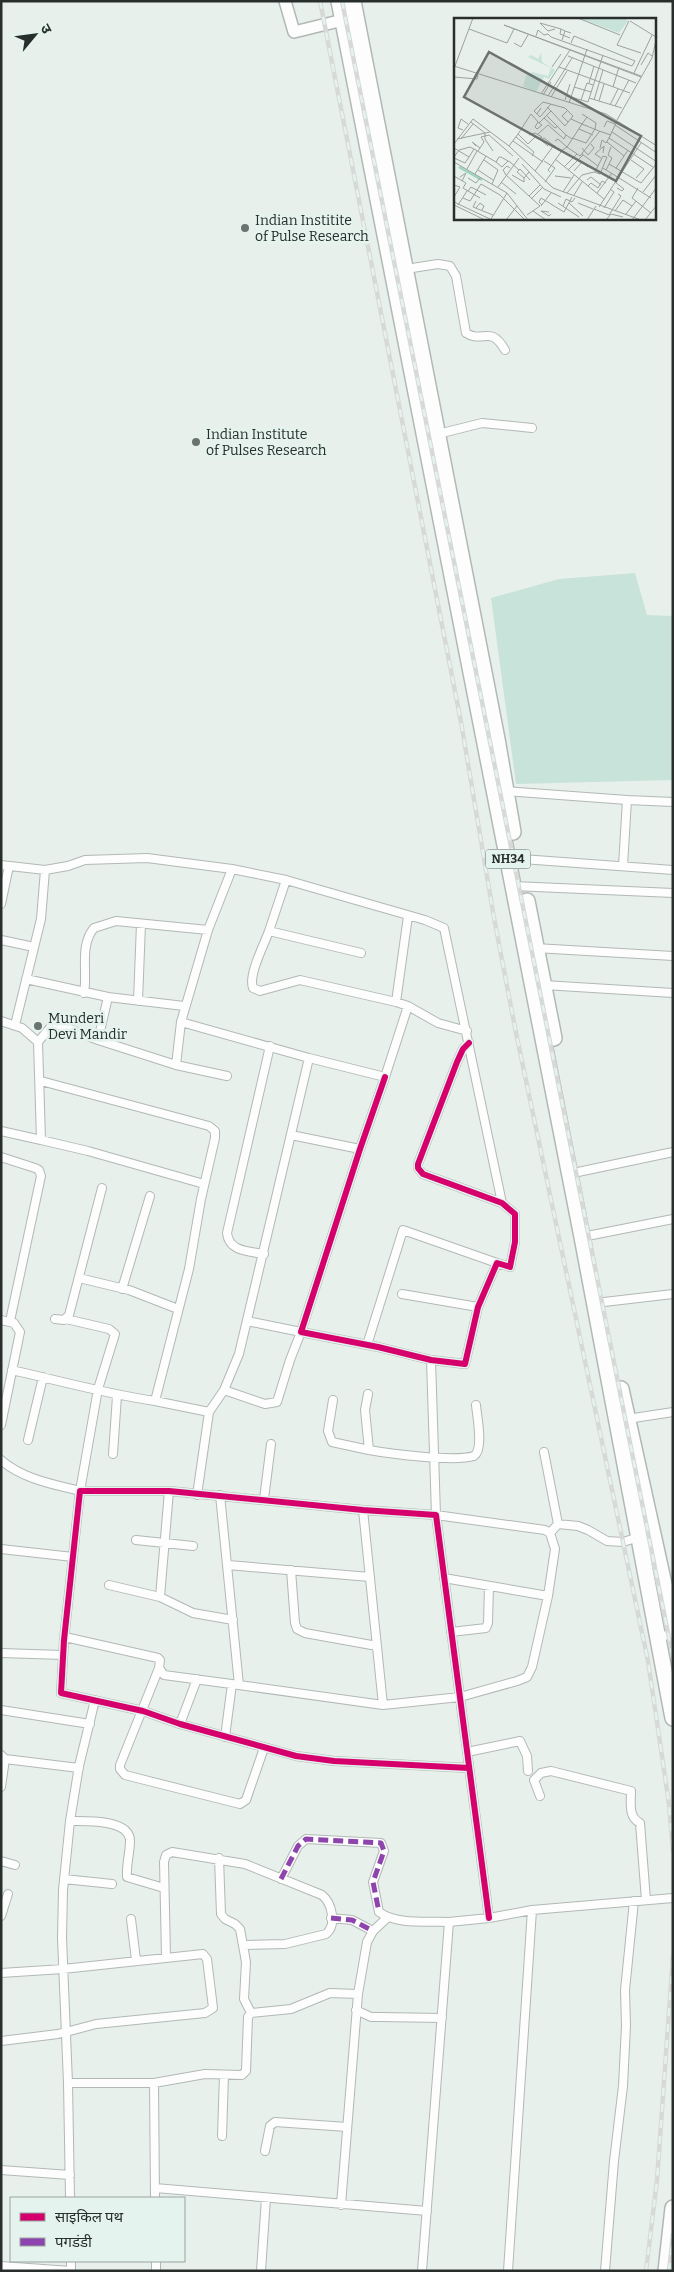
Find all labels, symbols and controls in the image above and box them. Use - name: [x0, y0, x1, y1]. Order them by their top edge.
- north arrow: [10, 10, 60, 60]
- inset map: [454, 18, 656, 220]
- text: उ: [37, 21, 56, 37]
- place label: Indian Institite of Pulse Research: [255, 212, 369, 245]
- marker: Indian Institite of Pulse Research: [239, 222, 251, 234]
- place label: Indian Institute of Pulses Research: [206, 426, 327, 459]
- marker: Indian Institute of Pulses Research: [190, 436, 202, 448]
- road number: NH34: [486, 850, 530, 869]
- place label: Munderi Devi Mandir: [48, 1010, 127, 1043]
- marker: Munderi Devi Mandir: [32, 1020, 44, 1032]
- legend: [10, 2197, 185, 2262]
- text: साइकिल पथ: [55, 2208, 123, 2226]
- text: पगडंडी: [55, 2233, 93, 2251]

